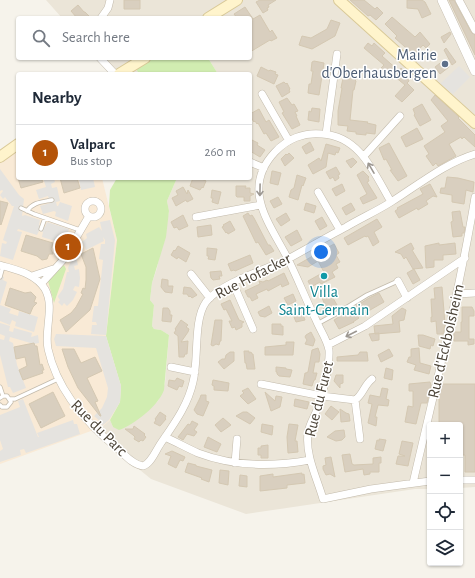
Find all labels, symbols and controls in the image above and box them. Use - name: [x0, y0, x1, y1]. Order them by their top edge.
- search box: [16, 16, 252, 60]
- icon: search: [30, 27, 52, 49]
- text: Search here: [62, 30, 130, 45]
- place label: Mairie d'Oberhausbergen: [321, 47, 437, 81]
- marker: Mairie d'Oberhausbergen: [440, 59, 450, 69]
- text: Nearby: [32, 89, 82, 106]
- text: Valparc: [70, 137, 115, 152]
- text: 1: [43, 146, 47, 159]
- text: 260 m: [205, 146, 236, 159]
- text: Bus stop: [70, 155, 112, 168]
- one-way arrow: [367, 163, 375, 175]
- one-way arrow: [256, 183, 264, 196]
- pin: 1: [55, 232, 81, 262]
- your location: [311, 242, 331, 262]
- street label: Rue Hofacker: [213, 250, 294, 302]
- marker: Villa Saint-Germain: [319, 271, 329, 281]
- street label: Rue d'Eckbolsheim: [425, 282, 467, 400]
- place label: Villa Saint-Germain: [279, 284, 369, 318]
- one-way arrow: [345, 331, 357, 338]
- street label: Rue du Furet: [302, 359, 336, 439]
- street label: Rue du Parc: [68, 397, 130, 459]
- map controls: [427, 422, 463, 566]
- button: +: [427, 422, 463, 458]
- button: −: [427, 458, 463, 494]
- button: locate: [427, 494, 463, 530]
- button: layers: [427, 530, 463, 566]

